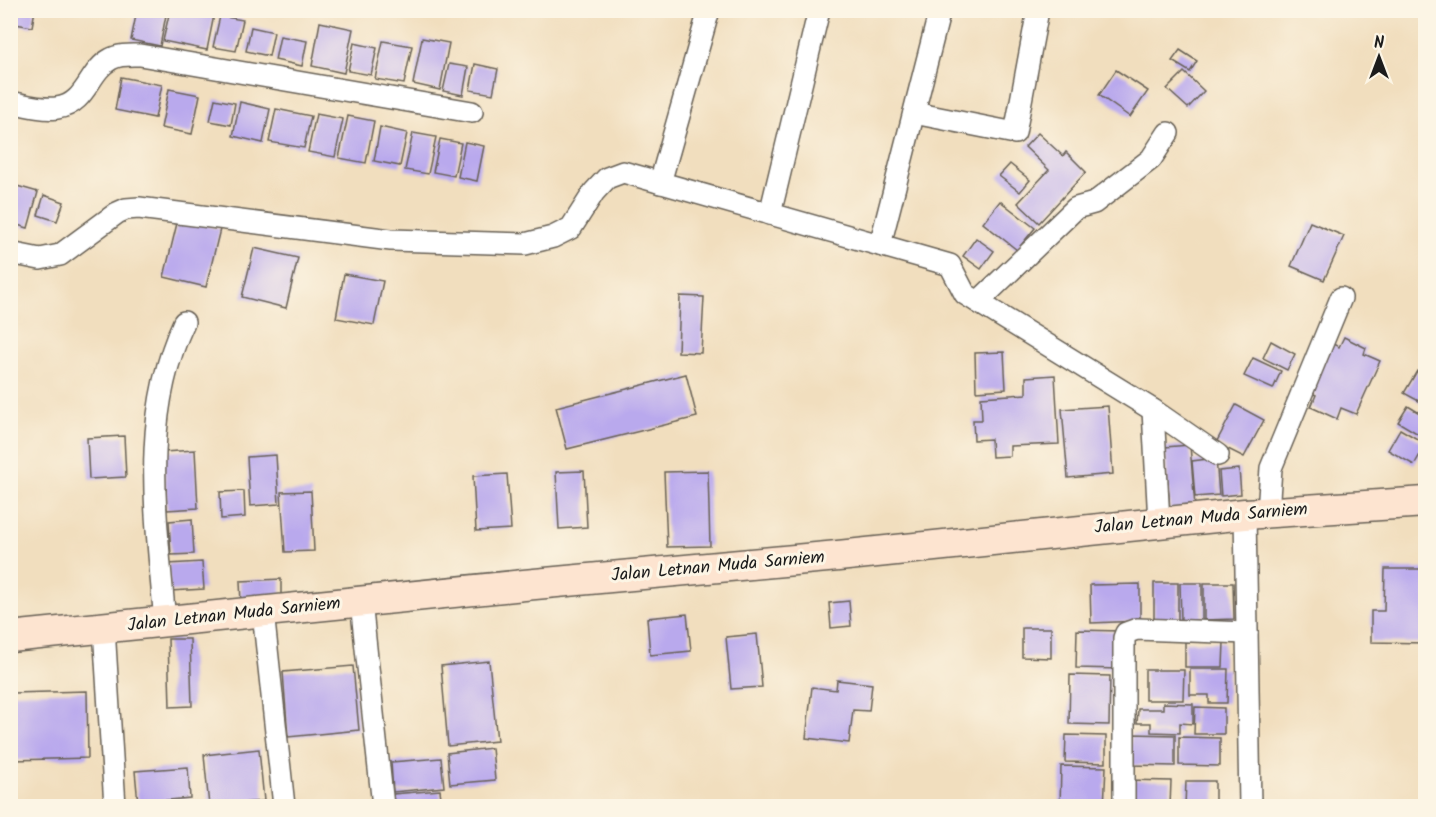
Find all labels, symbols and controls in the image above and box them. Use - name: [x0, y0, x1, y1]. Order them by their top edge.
- north arrow: [1349, 27, 1409, 87]
- text: N: [1374, 31, 1384, 56]
- street label: Jalan Letnan Muda Sarniem: [1093, 495, 1309, 543]
- street label: Jalan Letnan Muda Sarniem: [610, 543, 826, 591]
- street label: Jalan Letnan Muda Sarniem: [126, 589, 342, 641]

